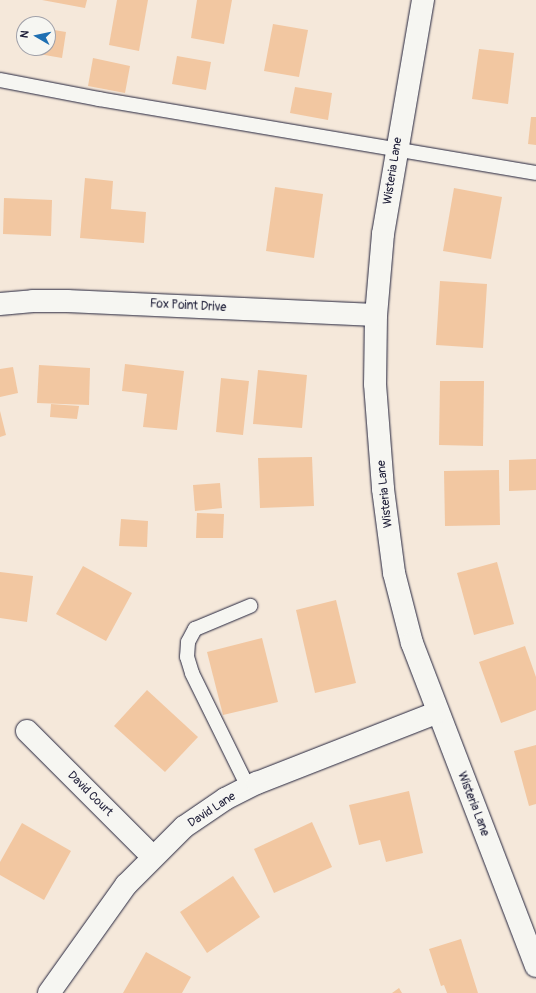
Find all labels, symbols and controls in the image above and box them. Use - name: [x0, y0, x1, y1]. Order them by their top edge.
- north arrow: [16, 16, 56, 56]
- text: N: [18, 30, 32, 39]
- street label: Wisteria Lane: [381, 136, 405, 206]
- street label: Fox Point Drive: [149, 297, 227, 315]
- street label: Wisteria Lane: [374, 460, 396, 528]
- street label: David Court: [64, 768, 116, 820]
- street label: Wisteria Lane: [454, 770, 492, 838]
- street label: David Lane: [186, 789, 238, 831]

